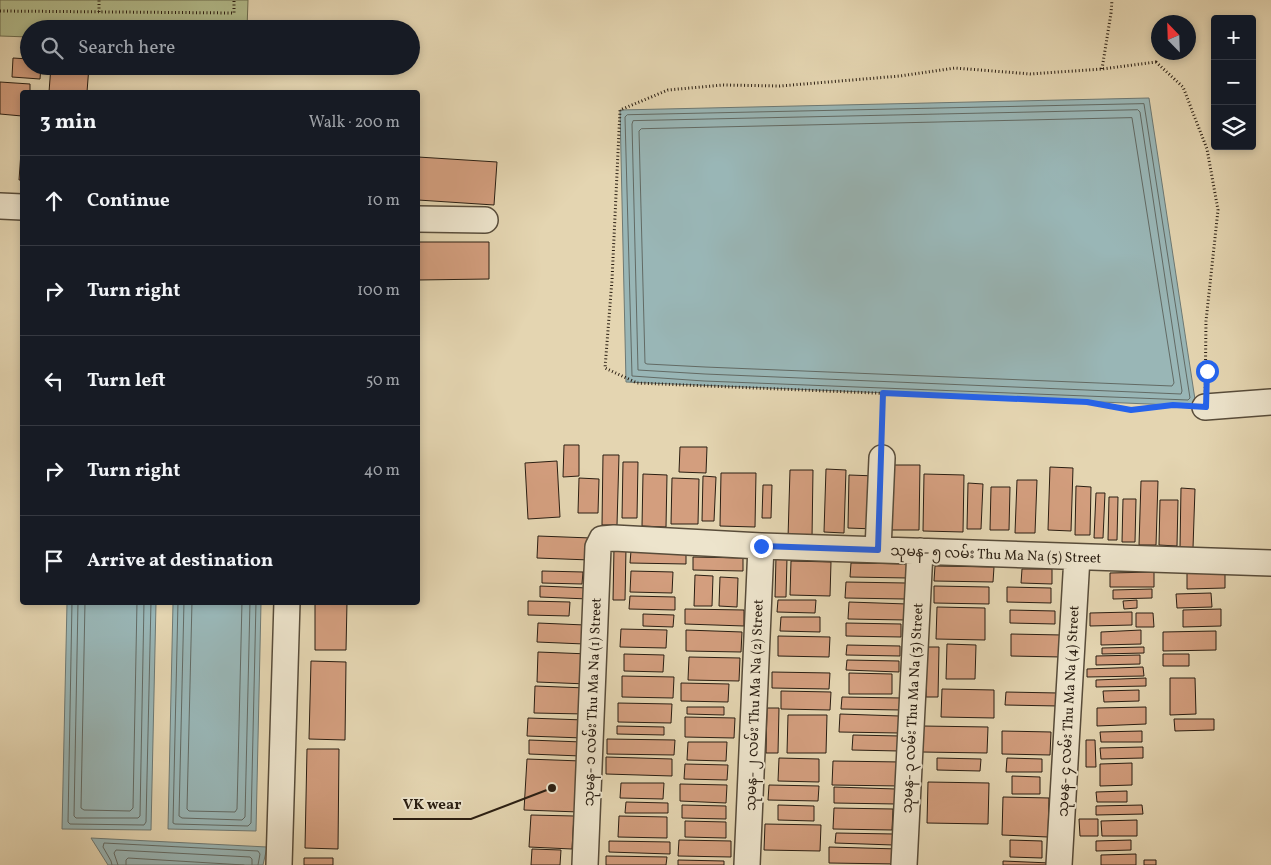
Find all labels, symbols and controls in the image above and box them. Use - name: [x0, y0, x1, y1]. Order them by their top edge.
- north arrow: [1151, 15, 1196, 60]
- map controls: [1211, 15, 1256, 150]
- button: +: [1211, 15, 1256, 60]
- search box: [20, 20, 420, 75]
- icon: search: [38, 34, 66, 62]
- text: Search here: [78, 35, 175, 61]
- button: −: [1211, 60, 1256, 105]
- button: layers: [1211, 105, 1256, 150]
- text: 3 min: [40, 108, 96, 137]
- text: Walk · 200 m: [309, 112, 400, 134]
- icon: ahead: [40, 187, 68, 215]
- text: Continue: [87, 188, 170, 214]
- text: 10 m: [367, 190, 400, 212]
- icon: right: [40, 277, 68, 305]
- text: Turn right: [87, 278, 180, 304]
- text: 100 m: [357, 280, 400, 302]
- route start: [1196, 360, 1219, 383]
- icon: left: [40, 367, 68, 395]
- text: Turn left: [87, 368, 166, 394]
- text: 50 m: [366, 370, 400, 392]
- icon: right: [40, 457, 68, 485]
- text: Turn right: [87, 458, 180, 484]
- text: 40 m: [364, 460, 400, 482]
- route end: [750, 535, 773, 558]
- street label: သုမန- ၅ လမ်း Thu Ma Na (5) Street: [890, 540, 1102, 570]
- icon: arrive: [40, 547, 68, 575]
- text: Arrive at destination: [87, 548, 273, 574]
- street label: သုမန- ၁ လမ်း Thu Ma Na (1) Street: [578, 597, 608, 807]
- street label: သုမန- ၂ လမ်း Thu Ma Na (2) Street: [740, 599, 770, 811]
- street label: သုမန- ၃ လမ်း Thu Ma Na (3) Street: [897, 602, 930, 814]
- street label: သုမန- ၄ လမ်း Thu Ma Na (4) Street: [1052, 605, 1086, 817]
- callout: VK wear: [393, 789, 471, 819]
- text: VK wear: [403, 795, 461, 816]

